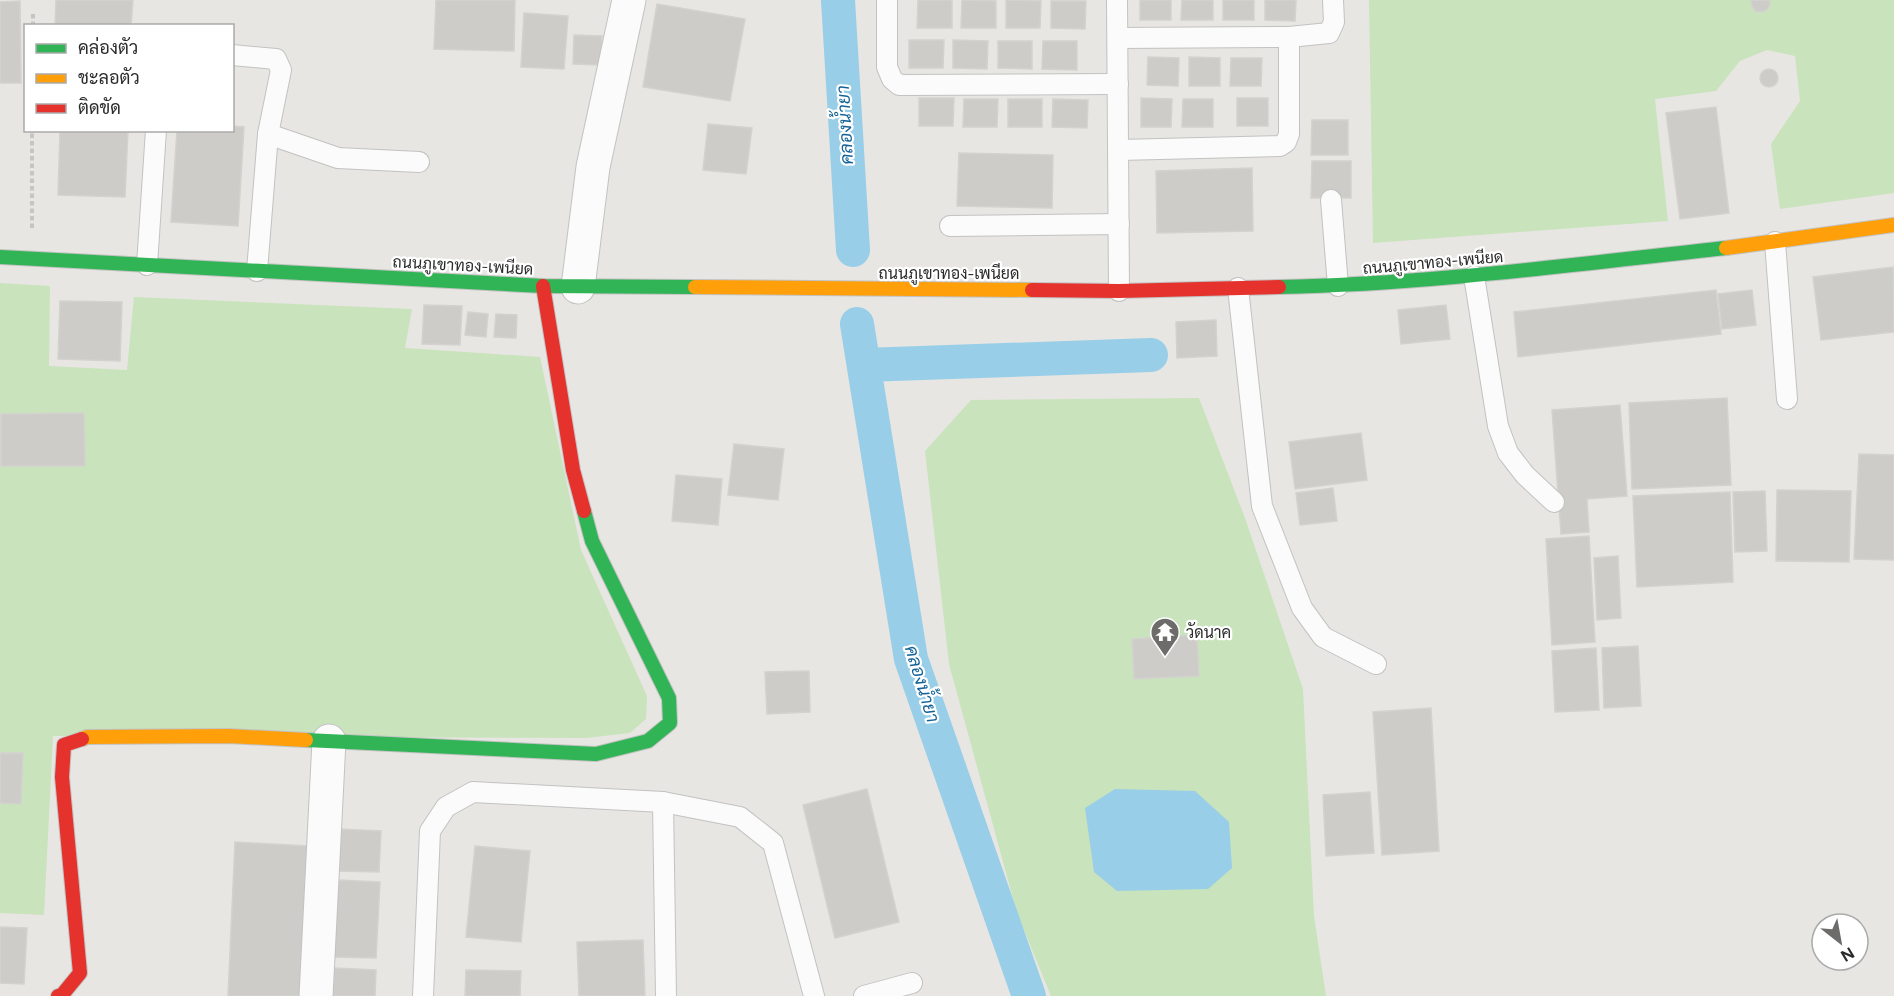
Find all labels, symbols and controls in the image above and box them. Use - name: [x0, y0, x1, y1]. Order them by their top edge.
- legend: [24, 24, 234, 132]
- text: คล่องตัว: [78, 36, 138, 59]
- text: ชะลอตัว: [78, 67, 140, 89]
- water label: คลองน้ำยา: [827, 85, 858, 165]
- text: ติดขัด: [78, 97, 121, 119]
- street label: ถนนภูเขาทอง-เพนียด: [1362, 245, 1504, 280]
- street label: ถนนภูเขาทอง-เพนียด: [392, 250, 534, 281]
- street label: ถนนภูเขาทอง-เพนียด: [879, 262, 1019, 285]
- temple icon: วัดนาค: [1149, 616, 1181, 658]
- place label: วัดนาค: [1186, 622, 1231, 642]
- water label: คลองน้ำยา: [900, 641, 949, 725]
- north arrow: [1810, 912, 1870, 972]
- text: N: [1837, 943, 1858, 966]

